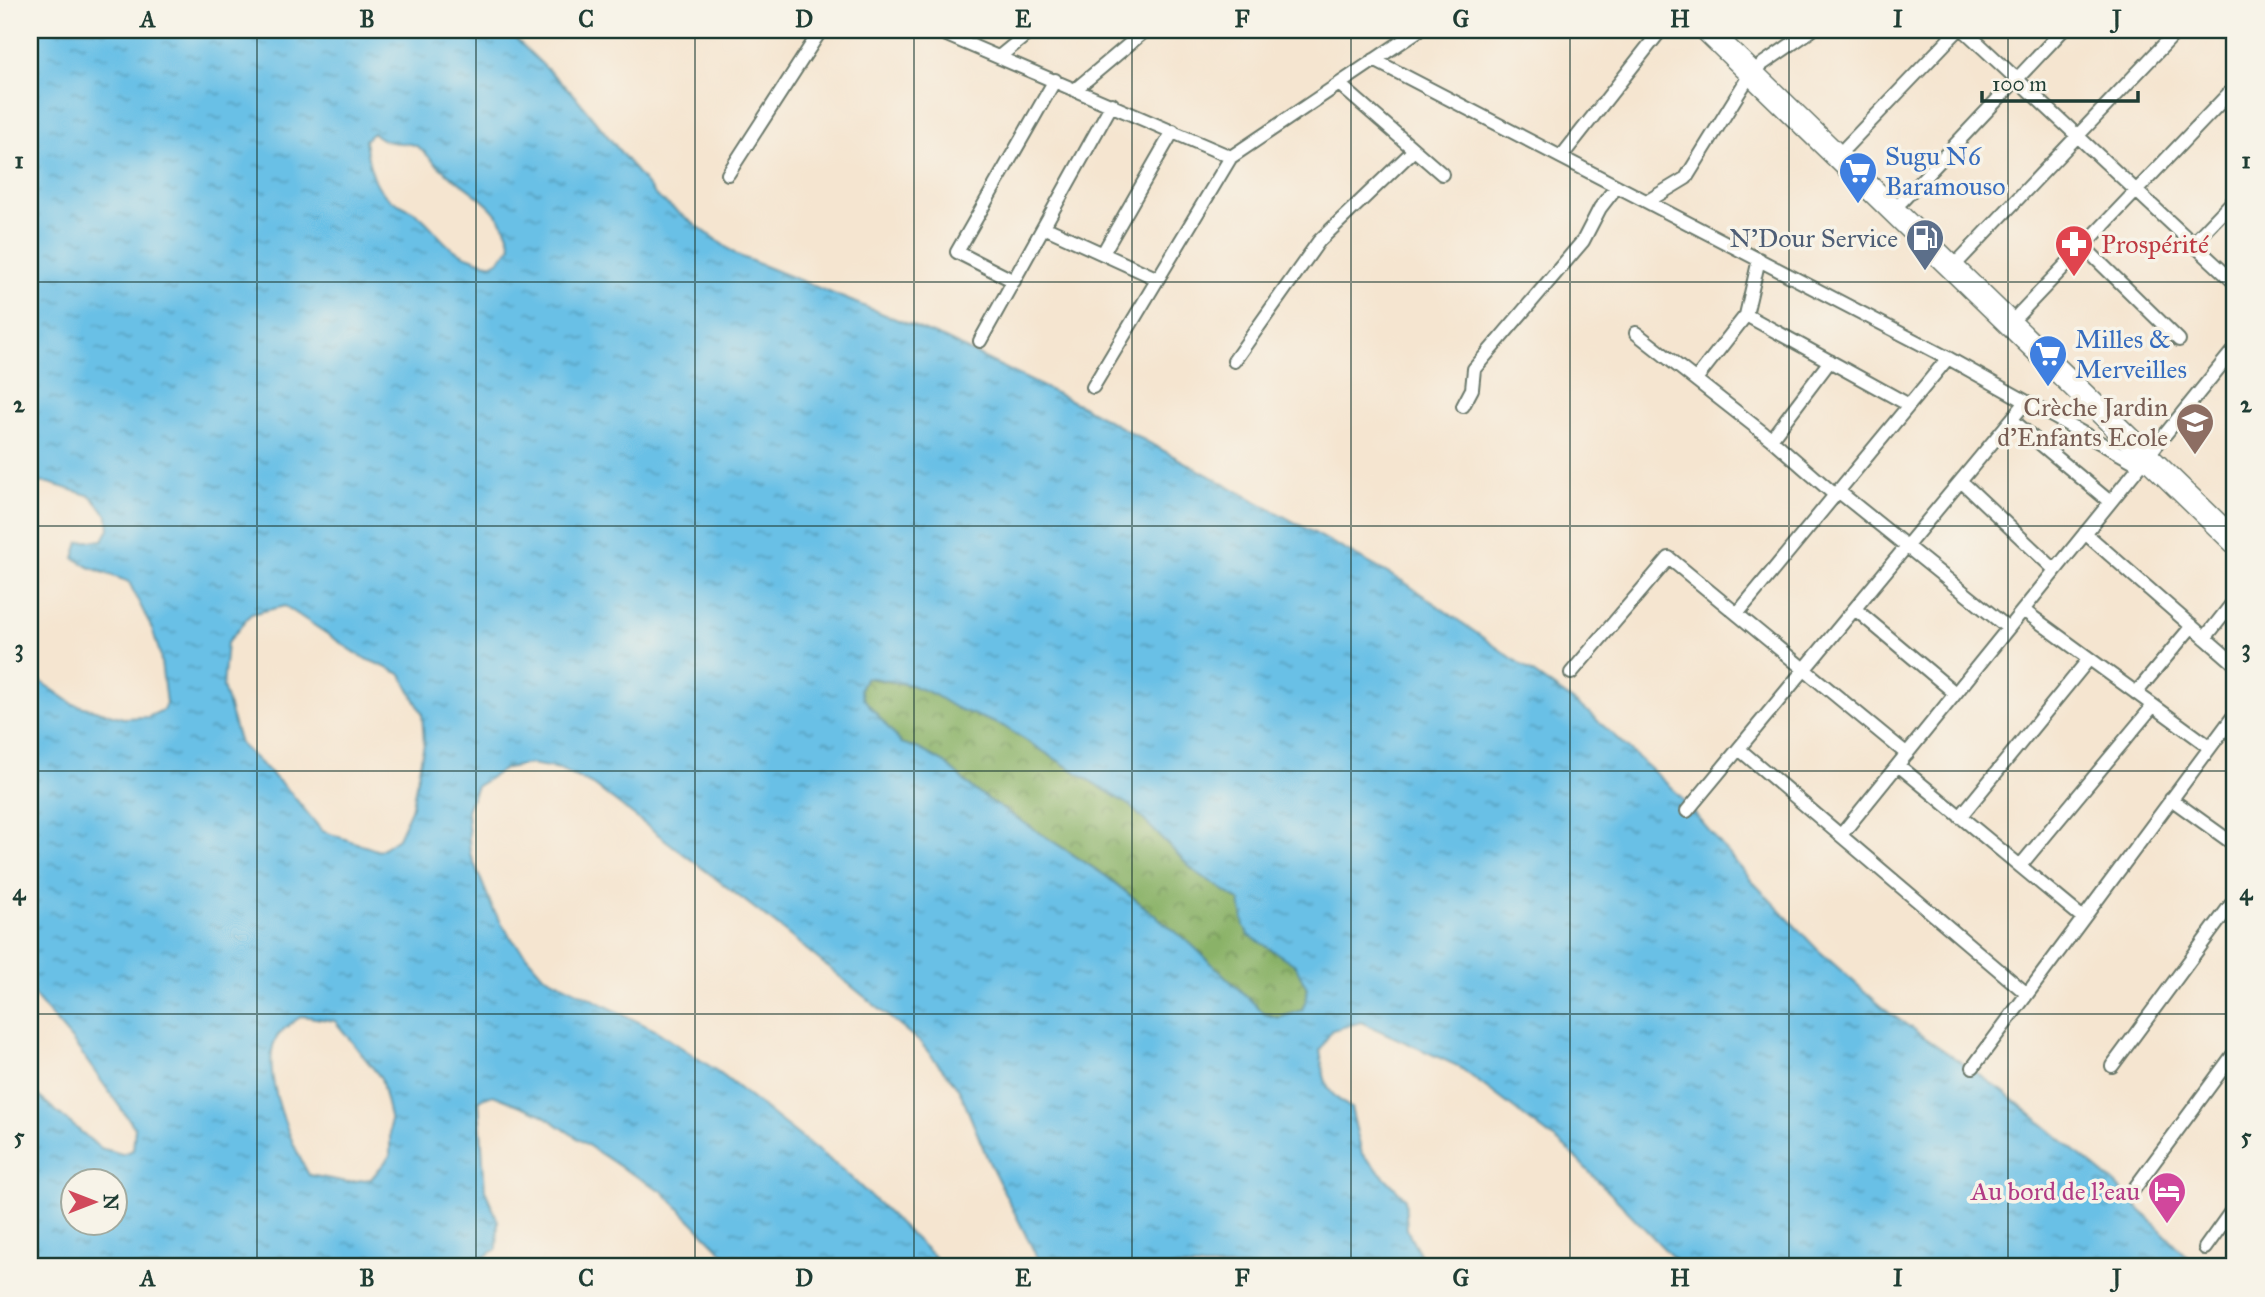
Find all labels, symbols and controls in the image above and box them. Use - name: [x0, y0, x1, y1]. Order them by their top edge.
- text: A: [138, 5, 156, 33]
- text: B: [359, 5, 375, 33]
- text: C: [578, 5, 594, 33]
- text: D: [795, 5, 813, 33]
- text: E: [1015, 5, 1032, 33]
- text: F: [1234, 5, 1250, 33]
- text: G: [1453, 5, 1470, 33]
- text: H: [1670, 5, 1690, 33]
- text: I: [1893, 5, 1903, 33]
- text: J: [2109, 5, 2122, 34]
- scale bar: [1982, 60, 2137, 104]
- text: 100 m: [1992, 71, 2047, 97]
- place label: Sugu N6 Baramouso: [1885, 140, 2006, 202]
- text: 1: [14, 146, 24, 174]
- text: 1: [2241, 146, 2251, 174]
- supermarket icon: Sugu N6 Baramouso: [1837, 150, 1879, 205]
- fuel station icon: N'Dour Service: [1904, 217, 1946, 272]
- place label: N'Dour Service: [1729, 222, 1898, 254]
- pharmacy icon: Prospérité: [2053, 223, 2095, 278]
- place label: Prospérité: [2101, 228, 2209, 260]
- place label: Milles & Merveilles: [2075, 323, 2187, 385]
- supermarket icon: Milles & Merveilles: [2027, 333, 2069, 388]
- text: 2: [13, 390, 25, 418]
- text: 2: [2240, 390, 2252, 418]
- place label: Crèche Jardin d'Enfants Ecole: [1997, 391, 2168, 453]
- school or university icon: Crèche Jardin d'Enfants Ecole: [2174, 401, 2216, 456]
- text: 3: [14, 634, 24, 663]
- text: 3: [2241, 634, 2251, 663]
- text: 4: [13, 878, 27, 906]
- text: 4: [2240, 878, 2254, 906]
- text: 5: [14, 1122, 25, 1150]
- text: 5: [2241, 1122, 2252, 1150]
- north arrow: [60, 1168, 130, 1238]
- hotel icon: Au bord de l'eau: [2146, 1170, 2188, 1225]
- place label: Au bord de l'eau: [1970, 1175, 2140, 1207]
- text: N: [99, 1194, 122, 1210]
- text: A: [138, 1264, 156, 1292]
- text: B: [359, 1264, 375, 1292]
- text: C: [578, 1264, 594, 1292]
- text: D: [795, 1264, 813, 1292]
- text: E: [1015, 1264, 1032, 1292]
- text: F: [1234, 1264, 1250, 1292]
- text: G: [1453, 1264, 1470, 1292]
- text: H: [1670, 1264, 1690, 1292]
- text: I: [1893, 1264, 1903, 1292]
- text: J: [2109, 1264, 2122, 1293]

